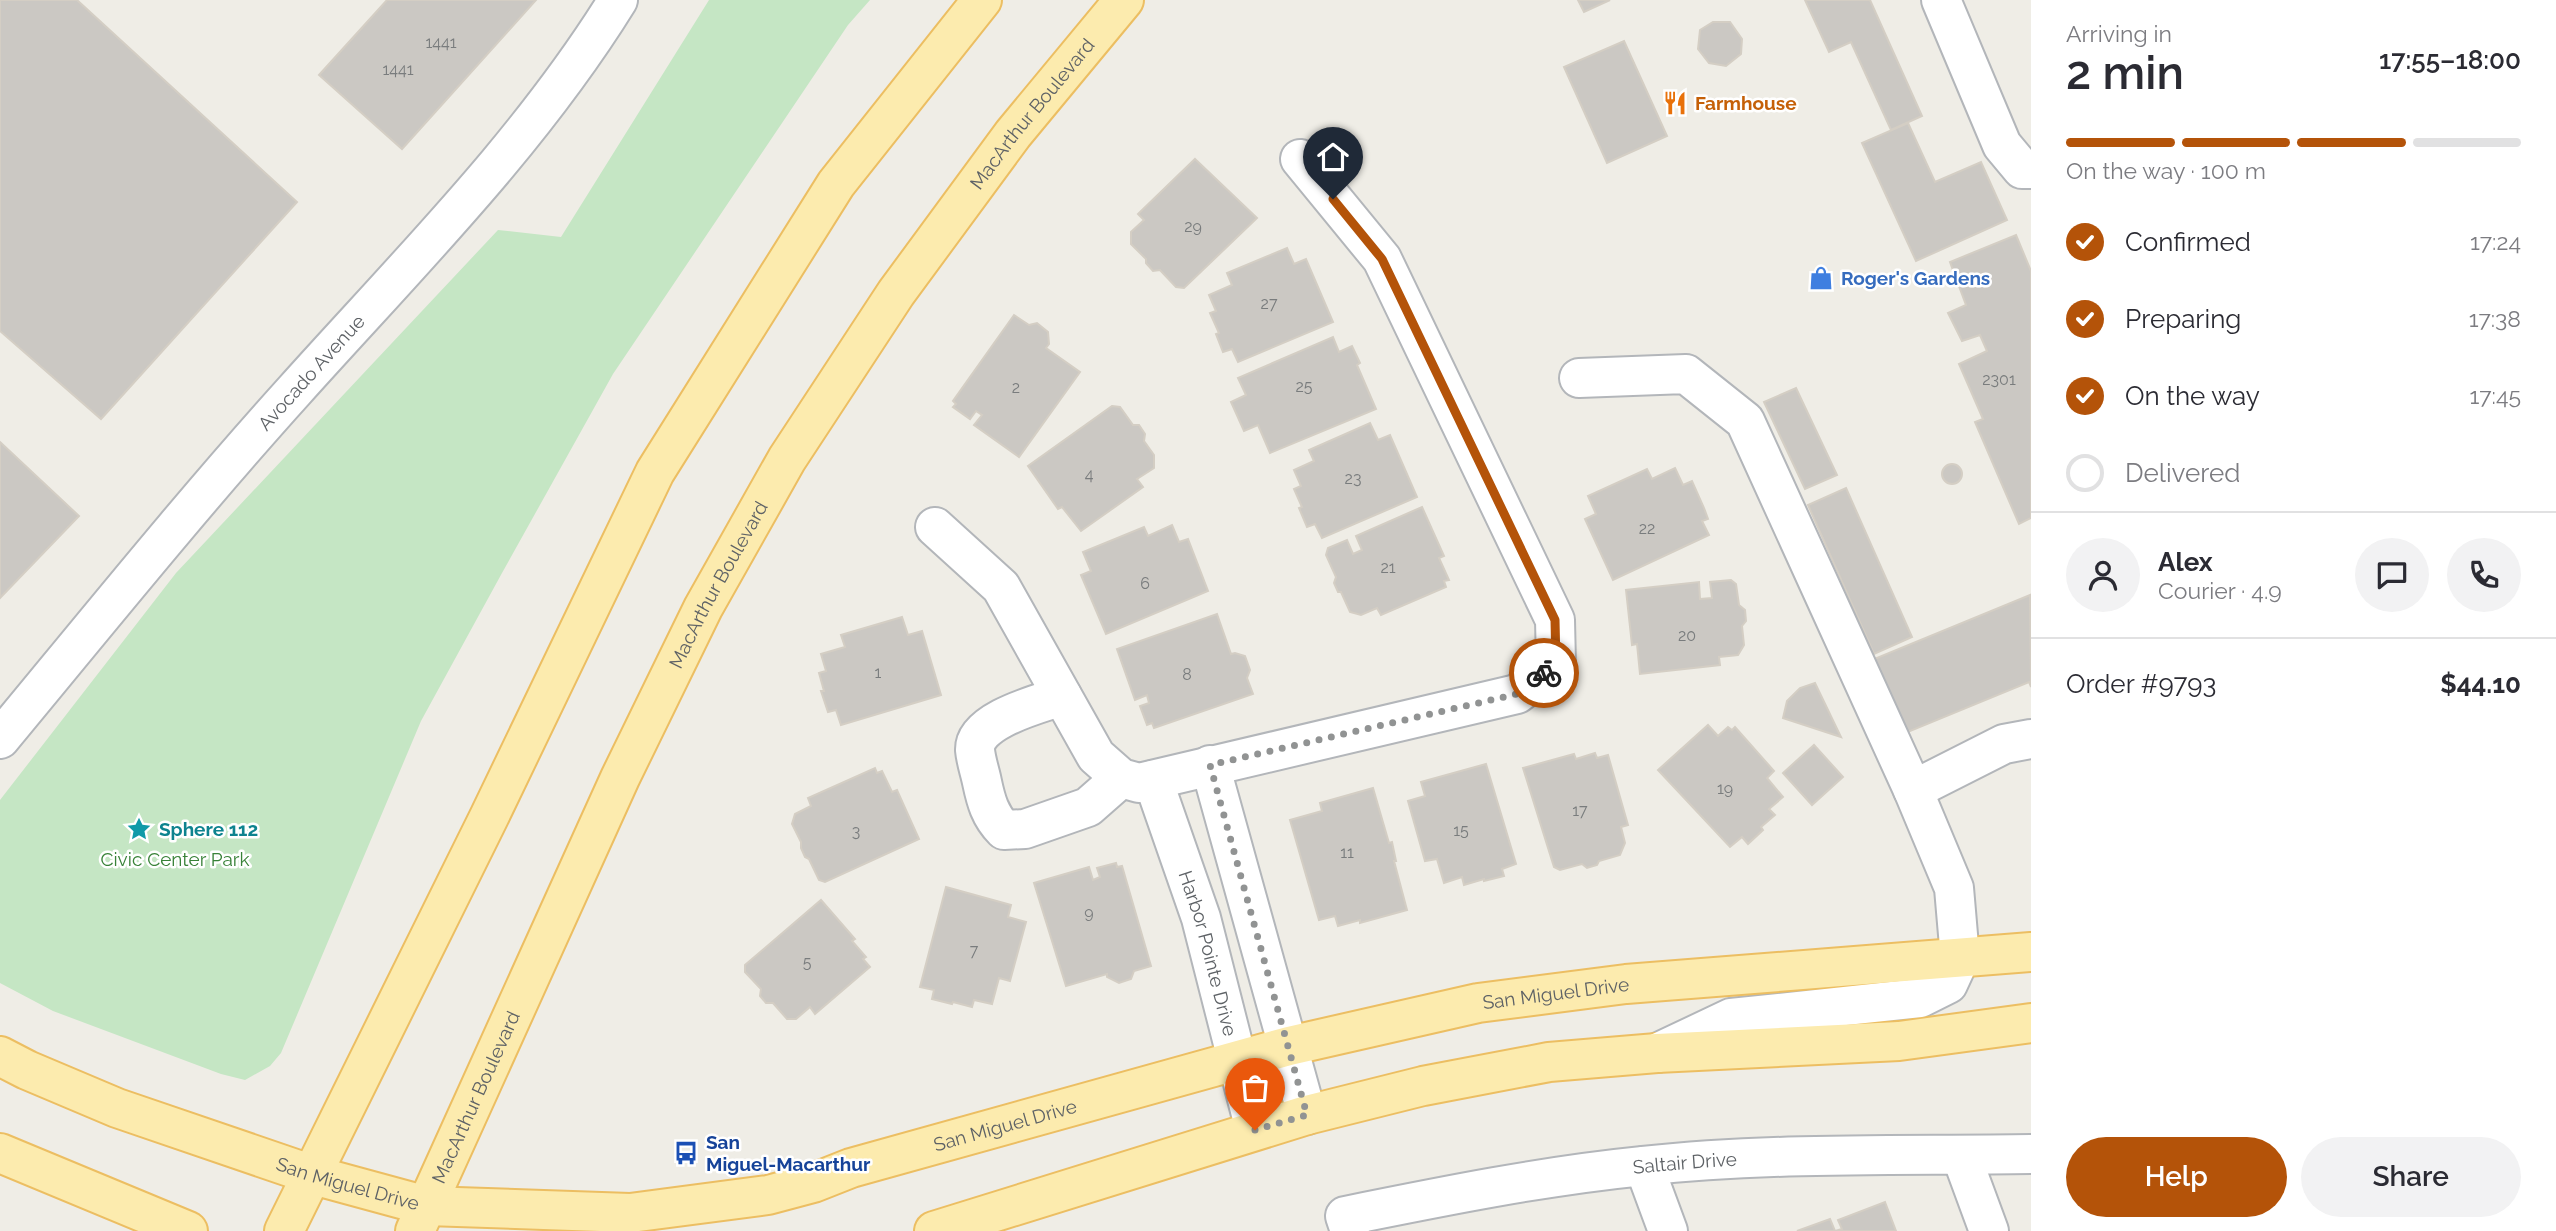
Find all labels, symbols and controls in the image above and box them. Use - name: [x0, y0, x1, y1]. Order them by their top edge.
- text: Arriving in: [2066, 20, 2172, 47]
- house number: 1441: [425, 33, 457, 52]
- street label: MacArthur Boulevard: [965, 34, 1099, 193]
- text: 17:55–18:00: [2379, 45, 2521, 75]
- text: 2 min: [2066, 46, 2184, 100]
- house number: 1441: [382, 60, 414, 79]
- restaurant icon: Farmhouse: [1661, 89, 1689, 117]
- place label: Farmhouse: [1695, 92, 1797, 114]
- pin: [1303, 127, 1363, 199]
- icon: home: [1314, 138, 1352, 176]
- text: On the way · 100 m: [2066, 157, 2266, 184]
- house number: 29: [1184, 217, 1202, 236]
- icon: check: [2066, 223, 2104, 261]
- text: Confirmed: [2125, 227, 2251, 257]
- text: 17:24: [2470, 228, 2521, 255]
- shop icon: Roger's Gardens: [1807, 264, 1835, 292]
- place label: Roger's Gardens: [1841, 267, 1990, 289]
- house number: 27: [1261, 294, 1278, 313]
- icon: check: [2066, 300, 2104, 338]
- text: Preparing: [2125, 304, 2241, 334]
- text: 17:38: [2469, 305, 2521, 332]
- street label: Avocado Avenue: [253, 310, 369, 435]
- house number: 2301: [1982, 370, 2016, 389]
- house number: 25: [1295, 377, 1313, 396]
- icon: check: [2066, 377, 2104, 415]
- house number: 2: [1012, 378, 1020, 397]
- text: On the way: [2125, 381, 2260, 411]
- text: 17:45: [2470, 382, 2521, 409]
- text: Delivered: [2125, 458, 2240, 488]
- house number: 4: [1085, 465, 1094, 484]
- house number: 23: [1345, 469, 1361, 488]
- street label: MacArthur Boulevard: [664, 497, 772, 672]
- house number: 22: [1639, 519, 1655, 538]
- button: person: [2066, 538, 2140, 612]
- button: chat: [2355, 538, 2429, 612]
- button: phone: [2447, 538, 2521, 612]
- text: Alex: [2158, 547, 2213, 577]
- house number: 21: [1380, 558, 1396, 577]
- house number: 6: [1140, 574, 1150, 593]
- text: Courier · 4.9: [2158, 577, 2282, 604]
- house number: 20: [1678, 626, 1696, 645]
- courier: [1509, 638, 1579, 708]
- icon: bike: [1525, 654, 1563, 692]
- house number: 1: [875, 663, 882, 682]
- house number: 8: [1182, 665, 1192, 684]
- text: Order #9793: [2066, 669, 2216, 699]
- text: $44.10: [2440, 669, 2521, 699]
- house number: 19: [1717, 779, 1733, 798]
- house number: 17: [1572, 801, 1588, 820]
- place icon: Sphere 112: [125, 815, 153, 843]
- place label: Sphere 112: [159, 818, 258, 840]
- house number: 15: [1453, 821, 1469, 840]
- house number: 3: [852, 822, 860, 841]
- house number: 11: [1340, 843, 1354, 862]
- park label: Civic Center Park: [100, 848, 250, 870]
- street label: Harbor Pointe Drive: [1174, 868, 1242, 1038]
- house number: 9: [1084, 903, 1094, 922]
- house number: 7: [970, 941, 979, 960]
- house number: 5: [803, 953, 812, 972]
- street label: San Miguel Drive: [1481, 973, 1630, 1013]
- street label: MacArthur Boulevard: [427, 1008, 524, 1187]
- pin: [1225, 1058, 1285, 1130]
- icon: bag: [1236, 1069, 1274, 1107]
- street label: San Miguel Drive: [931, 1095, 1079, 1156]
- place label: San Miguel-Macarthur: [706, 1131, 871, 1175]
- button: Help: [2066, 1137, 2287, 1217]
- button: Share: [2301, 1137, 2521, 1217]
- bus stop icon: San Miguel-Macarthur: [672, 1139, 700, 1167]
- street label: Saltair Drive: [1632, 1148, 1737, 1178]
- street label: San Miguel Drive: [273, 1152, 422, 1214]

